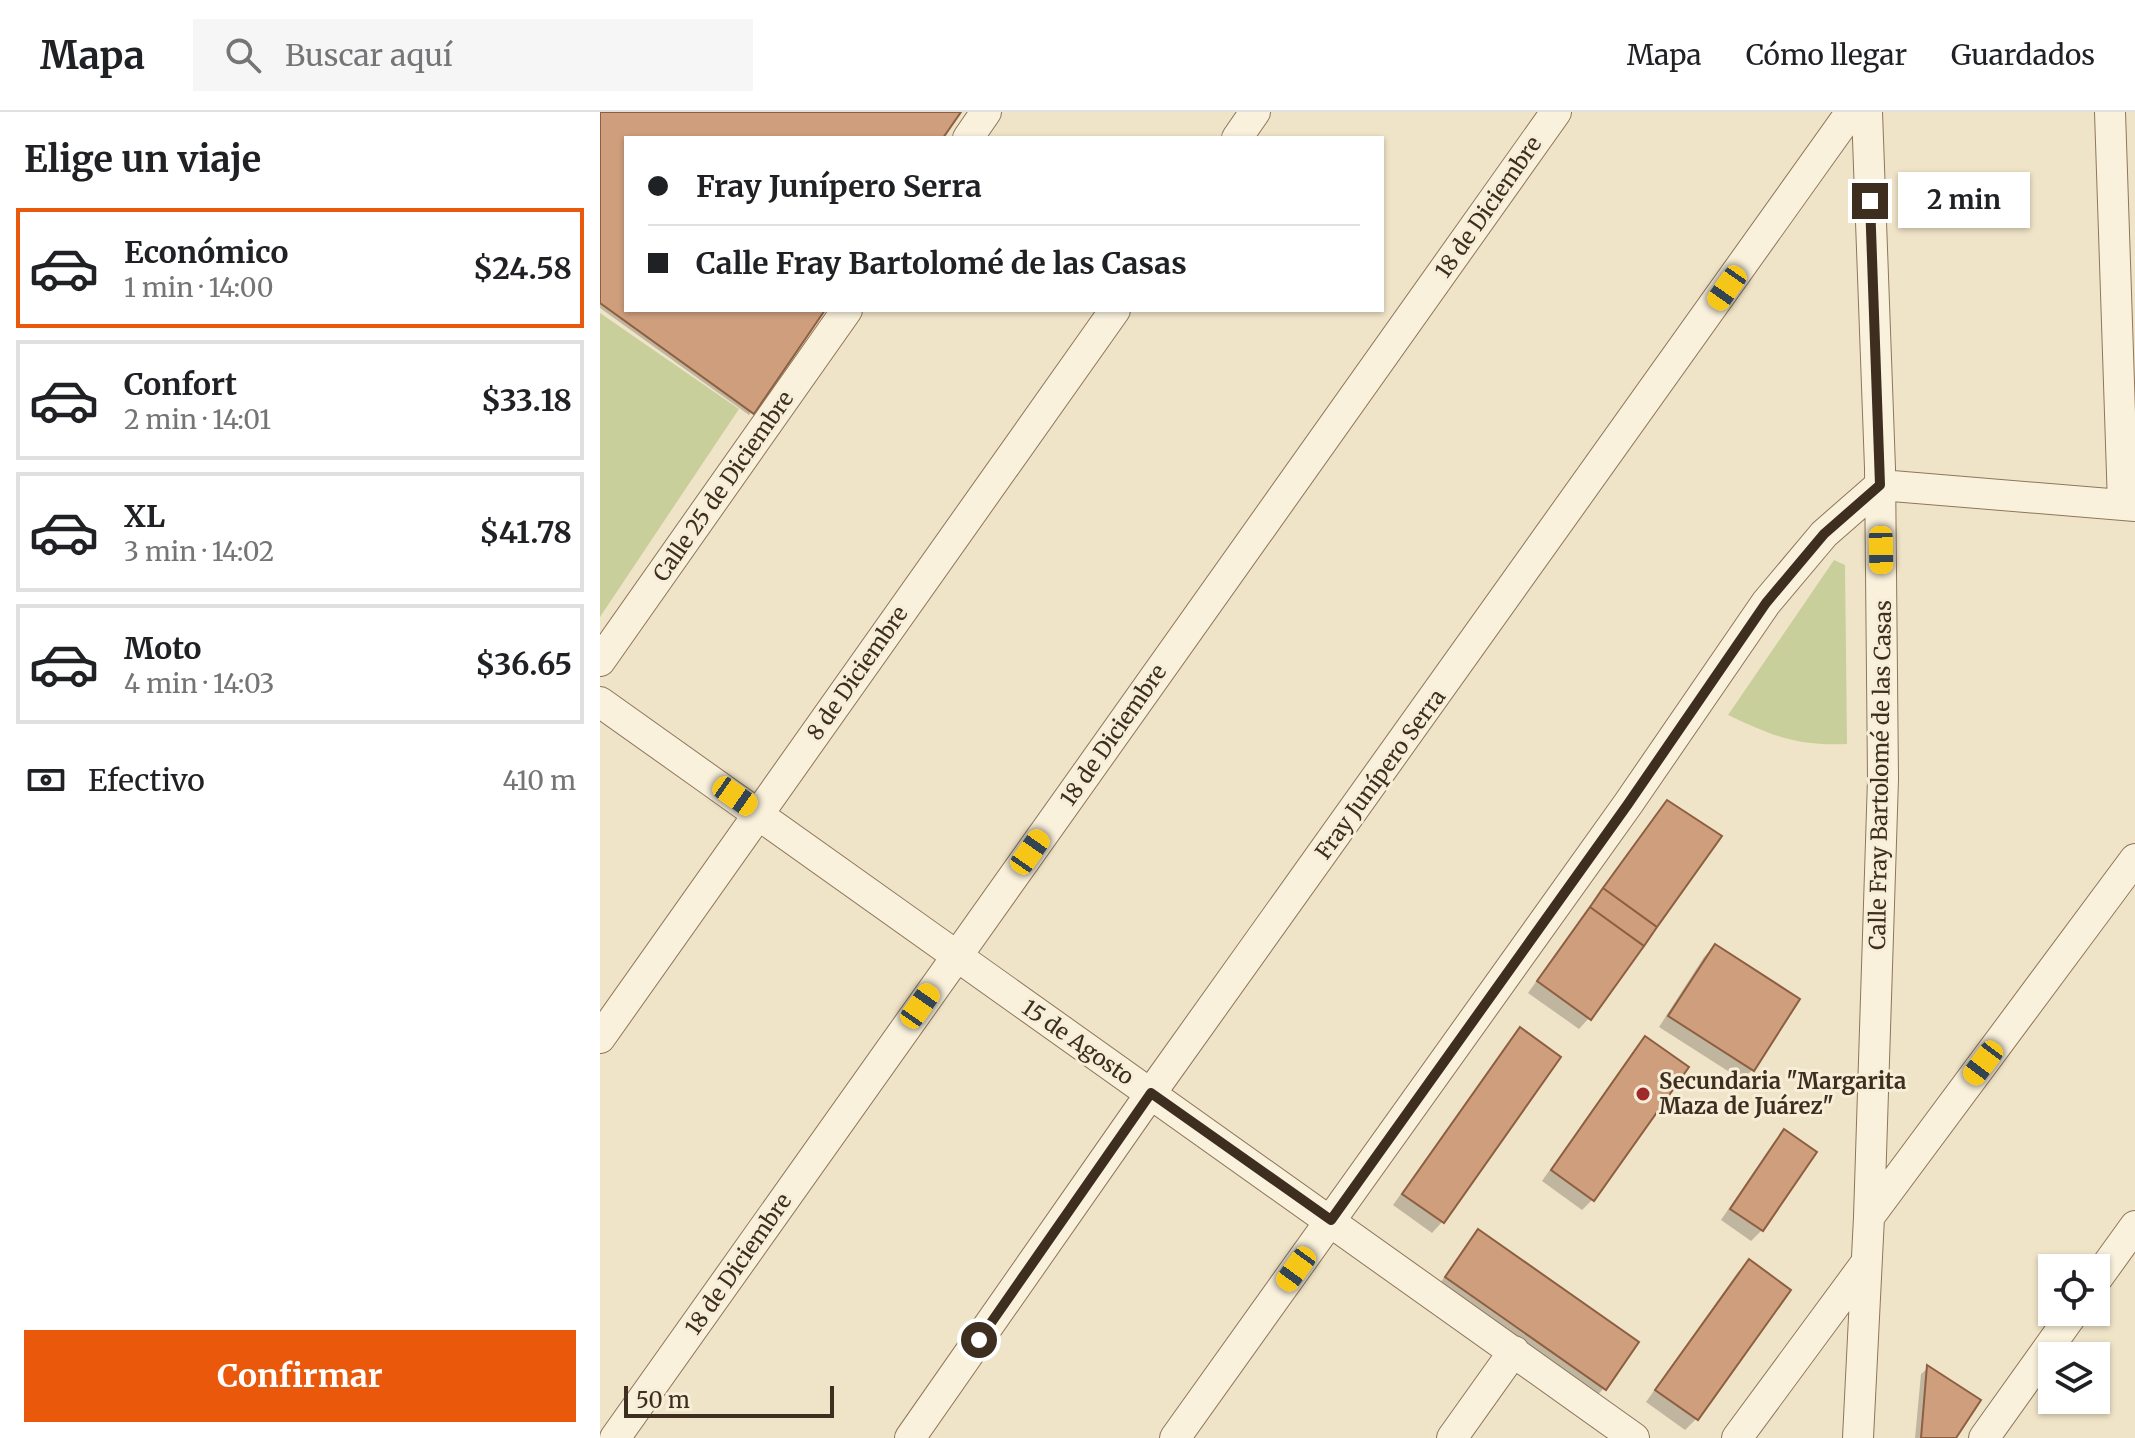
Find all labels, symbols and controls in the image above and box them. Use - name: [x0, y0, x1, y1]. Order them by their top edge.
- search box: [193, 19, 753, 91]
- text: Mapa: [40, 32, 145, 79]
- icon: search: [221, 33, 265, 77]
- text: Buscar aquí: [285, 36, 453, 74]
- text: Mapa: [1627, 37, 1702, 73]
- text: Cómo llegar: [1746, 37, 1907, 73]
- text: Guardados: [1951, 37, 2095, 73]
- street label: 18 de Diciembre: [1429, 131, 1547, 283]
- text: Elige un viaje: [24, 137, 261, 182]
- text: Fray Junípero Serra: [696, 167, 982, 205]
- callout: 2 min: [1898, 173, 2030, 229]
- route end: [1852, 183, 1888, 219]
- text: 2 min: [1927, 183, 2001, 216]
- icon: car: [28, 232, 100, 304]
- text: Económico: [124, 233, 288, 271]
- text: Calle Fray Bartolomé de las Casas: [696, 244, 1187, 282]
- text: $24.58: [473, 249, 572, 287]
- car: [1703, 261, 1751, 315]
- text: 1 min · 14:00: [124, 271, 273, 304]
- icon: car: [28, 364, 100, 436]
- text: Confort: [124, 365, 237, 403]
- text: $33.18: [481, 381, 572, 419]
- street label: Calle 25 de Diciembre: [647, 385, 799, 587]
- text: 2 min · 14:01: [124, 403, 271, 436]
- icon: car: [28, 496, 100, 568]
- text: XL: [124, 497, 165, 535]
- text: $41.78: [479, 513, 572, 551]
- car: [1869, 526, 1893, 574]
- text: 3 min · 14:02: [124, 535, 274, 568]
- street label: Calle Fray Bartolomé de las Casas: [1863, 600, 1897, 950]
- street label: 8 de Diciembre: [800, 601, 914, 745]
- icon: car: [28, 628, 100, 700]
- text: Moto: [124, 629, 202, 667]
- text: $36.65: [475, 645, 572, 683]
- street label: 18 de Diciembre: [1054, 659, 1172, 811]
- text: 4 min · 14:03: [124, 667, 274, 700]
- street label: Fray Junípero Serra: [1309, 683, 1451, 865]
- icon: cash: [24, 758, 68, 802]
- text: Efectivo: [88, 761, 205, 799]
- text: 410 m: [502, 764, 576, 797]
- car: [708, 772, 762, 820]
- car: [1006, 825, 1054, 879]
- car: [896, 979, 944, 1033]
- street label: 15 de Agosto: [1017, 993, 1140, 1091]
- car: [1959, 1037, 2007, 1089]
- place label: Secundaria "Margarita Maza de Juárez": [1659, 1067, 1906, 1120]
- marker: Secundaria "Margarita Maza de Juárez": [1634, 1085, 1652, 1103]
- street label: 18 de Diciembre: [679, 1188, 797, 1340]
- car: [1272, 1243, 1320, 1295]
- map controls: [2038, 1254, 2110, 1414]
- button: locate: [2038, 1254, 2110, 1326]
- route start: [961, 1322, 997, 1358]
- button: Confirmar: [24, 1330, 576, 1422]
- button: layers: [2038, 1342, 2110, 1414]
- scale bar: [624, 1382, 834, 1418]
- text: 50 m: [636, 1386, 690, 1414]

